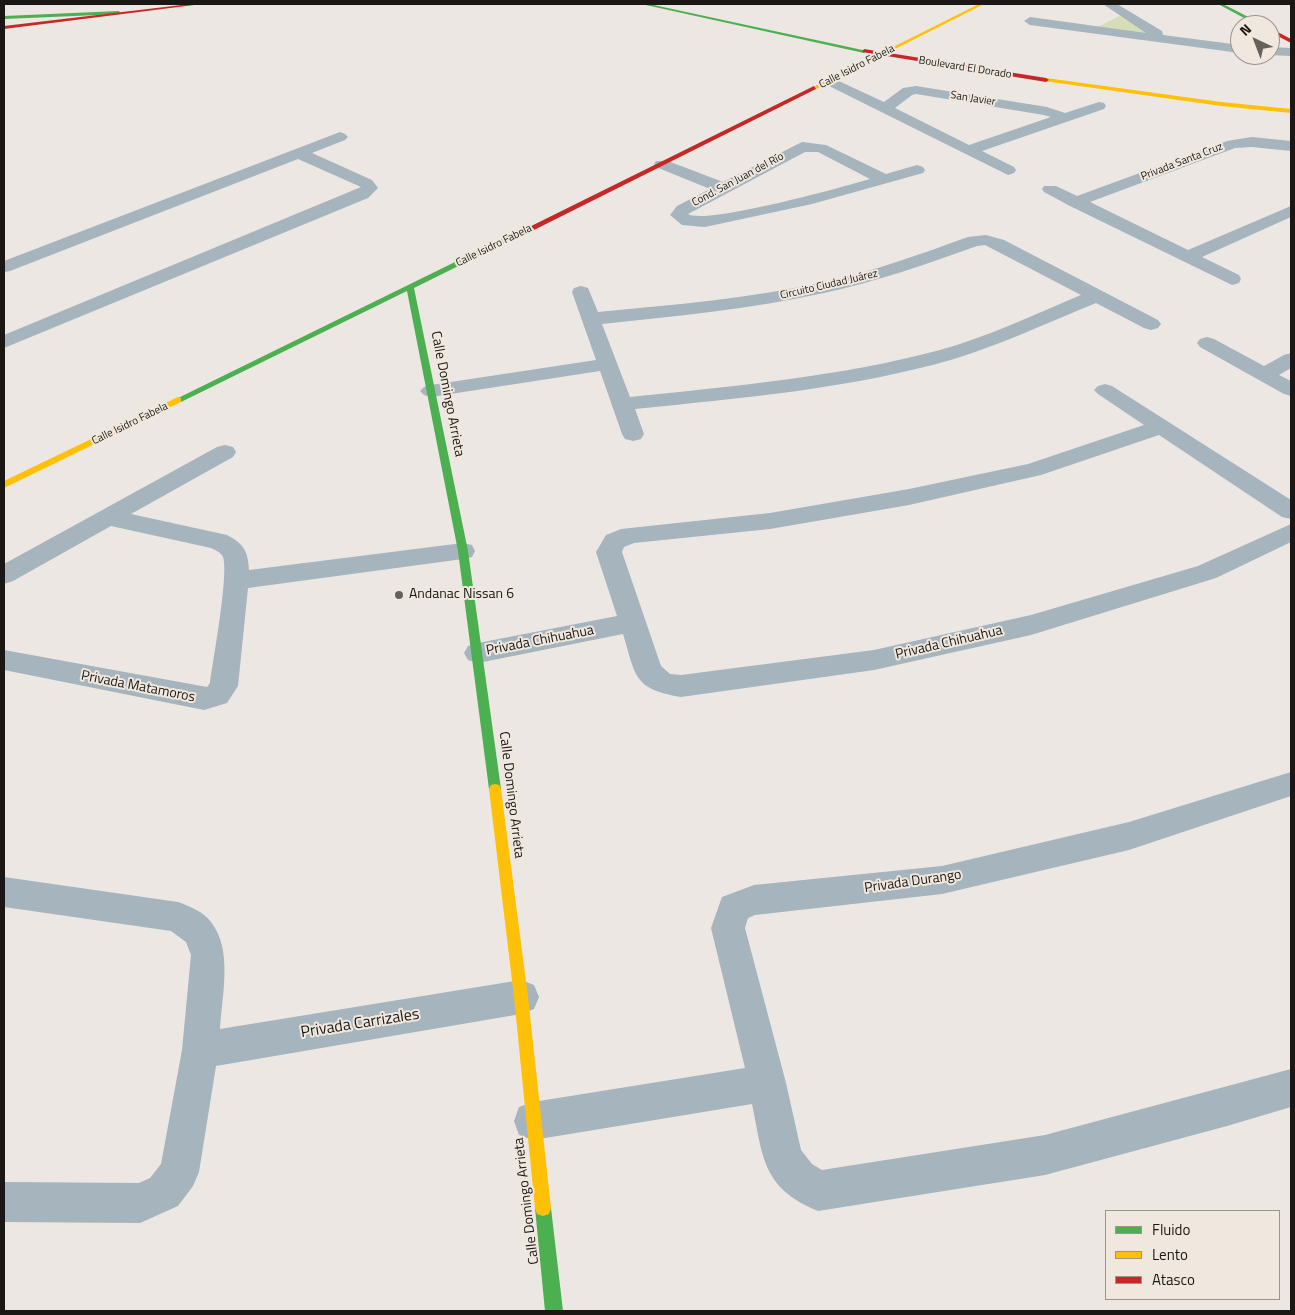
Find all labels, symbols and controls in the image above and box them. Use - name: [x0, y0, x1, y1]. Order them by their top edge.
- north arrow: [1230, 15, 1280, 65]
- text: N: [1234, 18, 1256, 40]
- street label: Calle Isidro Fabela: [817, 42, 897, 92]
- street label: Boulevard El Dorado: [918, 54, 1012, 82]
- street label: San Javier: [949, 89, 997, 109]
- street label: Privada Santa Cruz: [1139, 140, 1225, 184]
- street label: Cond. San Juan del Río: [690, 150, 786, 210]
- street label: Calle Isidro Fabela: [454, 222, 534, 270]
- street label: Circuito Ciudad Juárez: [779, 267, 879, 303]
- street label: Calle Domingo Arrieta: [427, 330, 467, 458]
- street label: Calle Isidro Fabela: [90, 400, 170, 448]
- place label: Andanac Nissan 6: [409, 587, 514, 603]
- marker: Andanac Nissan 6: [393, 589, 405, 601]
- street label: Privada Chihuahua: [485, 622, 595, 660]
- street label: Privada Chihuahua: [894, 623, 1004, 663]
- street label: Privada Matamoros: [80, 668, 196, 706]
- street label: Calle Domingo Arrieta: [495, 731, 527, 859]
- street label: Privada Durango: [863, 867, 963, 897]
- street label: Privada Carrizales: [299, 1005, 421, 1043]
- street label: Calle Domingo Arrieta: [511, 1137, 543, 1265]
- legend: [1105, 1210, 1280, 1300]
- text: Fluido: [1152, 1218, 1190, 1241]
- text: Lento: [1152, 1243, 1188, 1266]
- text: Atasco: [1152, 1268, 1195, 1291]

